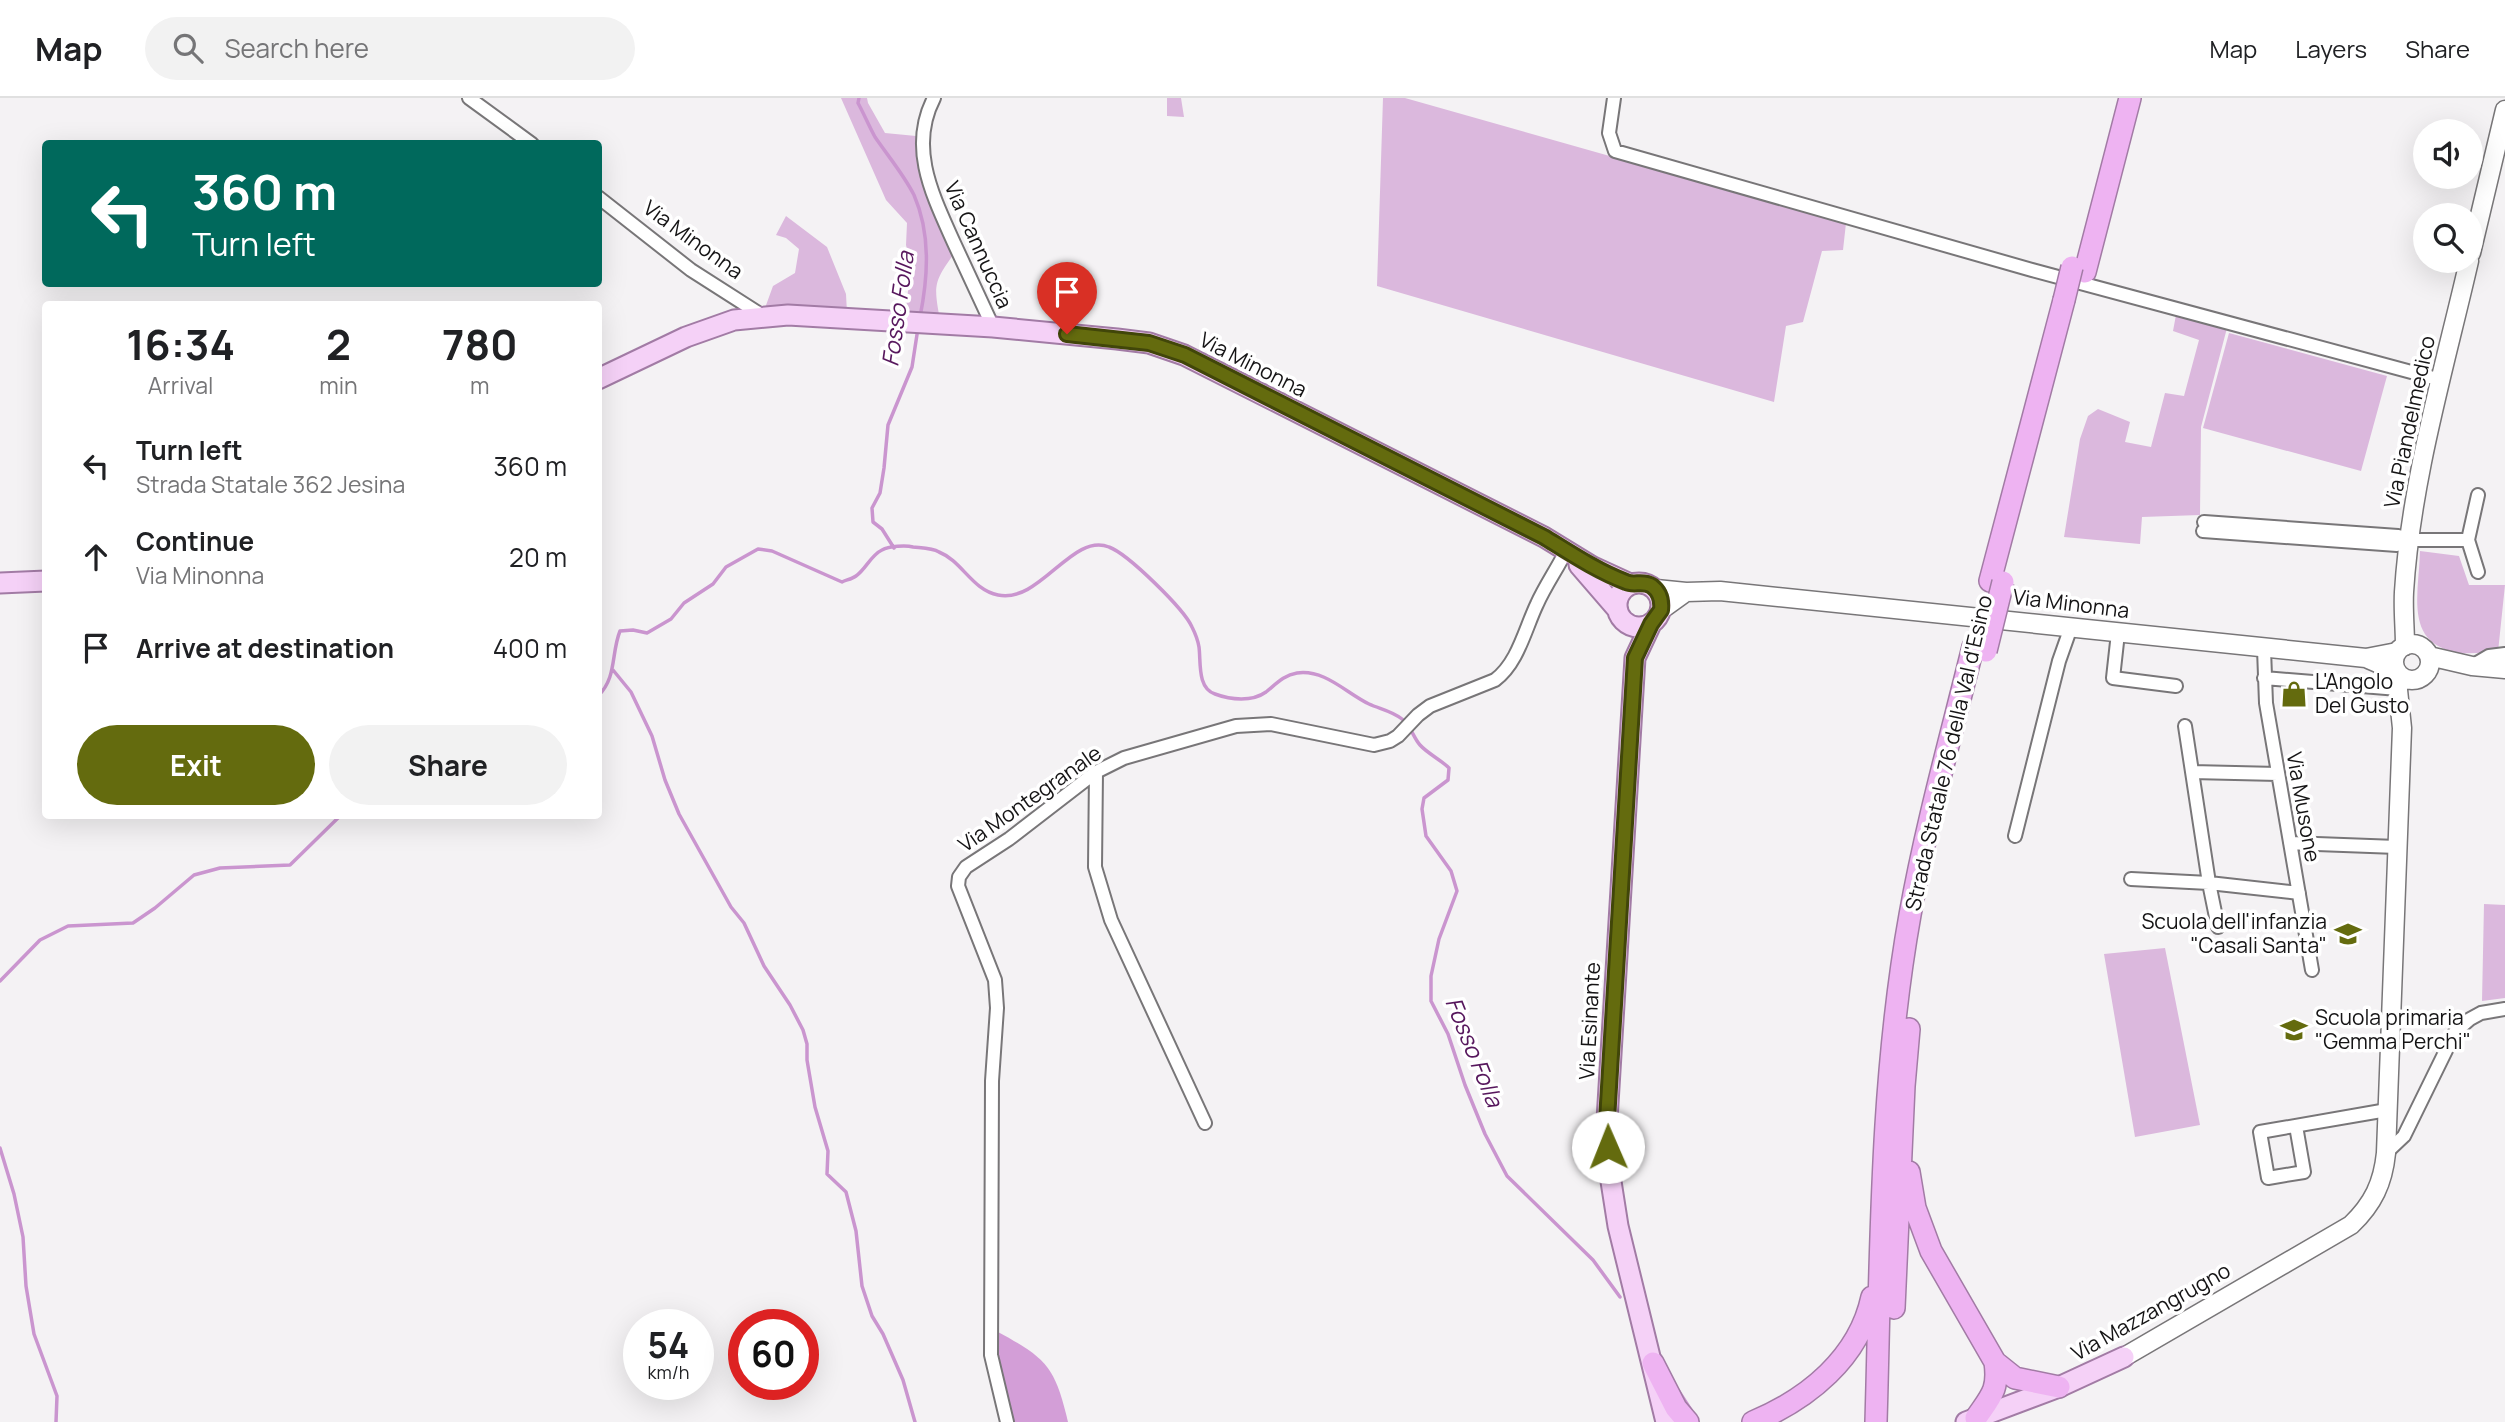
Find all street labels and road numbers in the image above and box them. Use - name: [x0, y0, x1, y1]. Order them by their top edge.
- street label: Via Cannuccia: [938, 177, 1019, 313]
- street label: Via Minonna: [638, 193, 749, 285]
- street label: Via Minonna: [1195, 325, 1312, 403]
- street label: Via Piandelmedico: [2377, 333, 2441, 510]
- street label: Via Minonna: [2011, 582, 2131, 624]
- street label: Strada Statale 76 della Val d'Esino: [1898, 592, 1998, 913]
- street label: Via Montegranale: [952, 738, 1106, 858]
- street label: Via Musone: [2281, 750, 2327, 864]
- street label: Via Esinante: [1572, 961, 1606, 1081]
- street label: Via Mazzangrugno: [2066, 1256, 2235, 1366]

